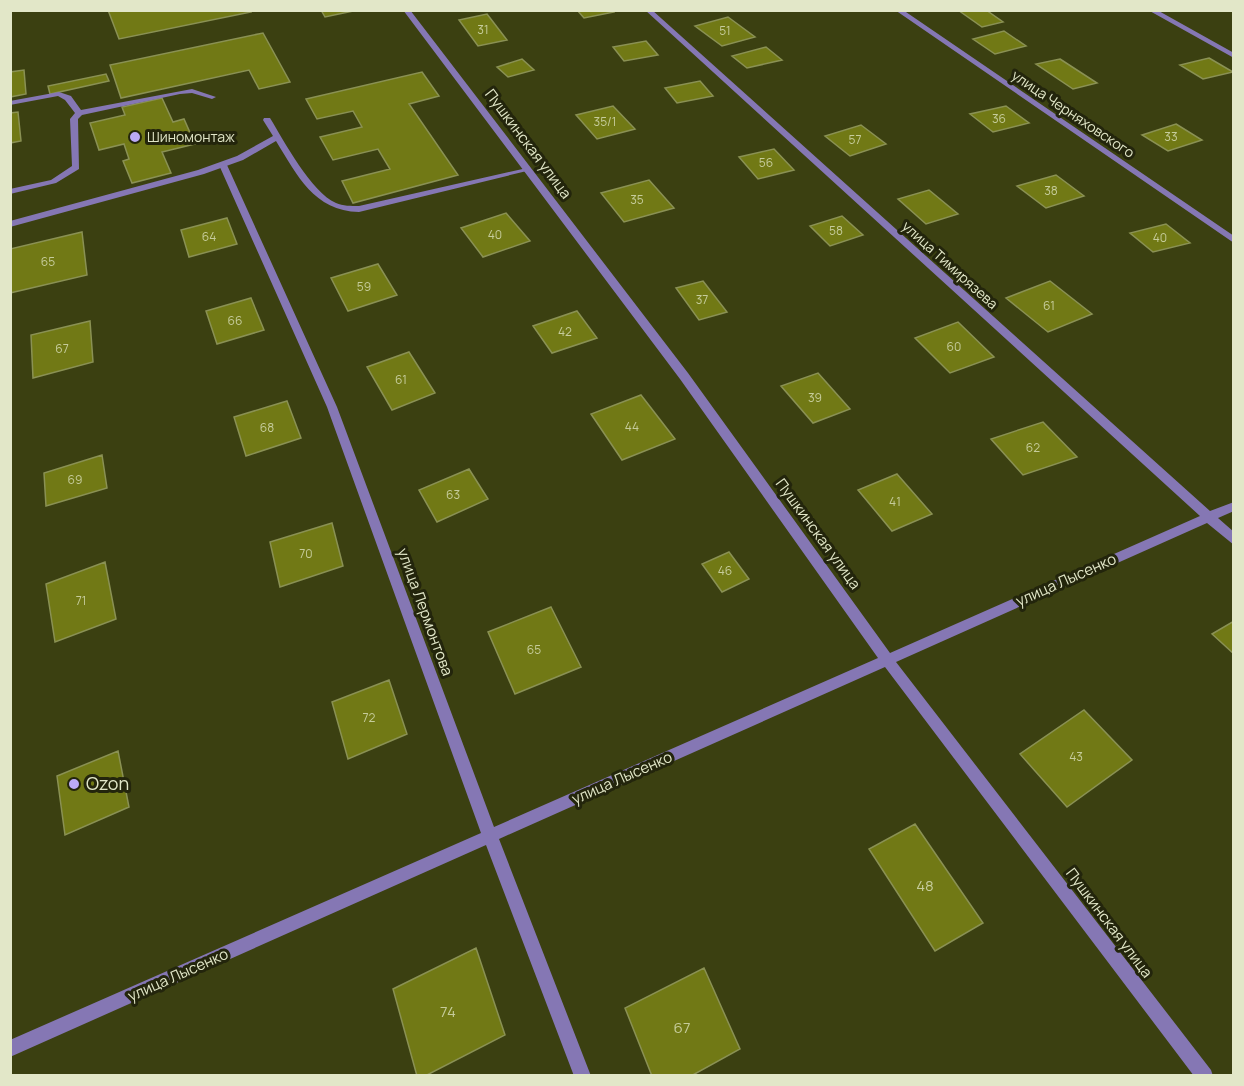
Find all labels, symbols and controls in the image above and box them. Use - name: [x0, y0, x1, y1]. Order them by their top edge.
- house number: 31: [477, 21, 489, 38]
- house number: 51: [719, 22, 731, 39]
- street label: улица Черняховского: [1008, 65, 1138, 162]
- street label: Пушкинская улица: [480, 85, 577, 203]
- house number: 36: [992, 110, 1006, 127]
- house number: 35/1: [594, 113, 616, 130]
- place label: Шиномонтаж: [147, 127, 235, 146]
- house number: 33: [1164, 128, 1178, 145]
- marker: Шиномонтаж: [128, 130, 142, 144]
- house number: 57: [849, 131, 861, 148]
- house number: 56: [759, 154, 773, 171]
- house number: 38: [1044, 182, 1058, 199]
- house number: 35: [630, 191, 644, 208]
- street label: улица Тимирязева: [898, 216, 1002, 313]
- house number: 58: [829, 222, 843, 239]
- house number: 40: [488, 226, 502, 243]
- house number: 64: [202, 228, 216, 245]
- house number: 40: [1153, 229, 1167, 246]
- house number: 65: [41, 253, 55, 270]
- house number: 59: [357, 278, 371, 295]
- house number: 37: [696, 291, 708, 308]
- house number: 61: [1043, 297, 1055, 314]
- house number: 66: [228, 312, 242, 329]
- house number: 42: [558, 323, 572, 340]
- house number: 60: [947, 338, 961, 355]
- house number: 67: [55, 340, 69, 357]
- house number: 61: [395, 371, 407, 388]
- house number: 39: [808, 389, 822, 406]
- house number: 44: [625, 418, 639, 435]
- house number: 68: [260, 419, 274, 436]
- house number: 62: [1026, 439, 1040, 456]
- house number: 69: [68, 471, 82, 488]
- street label: Пушкинская улица: [771, 474, 866, 593]
- house number: 63: [446, 486, 460, 503]
- house number: 41: [889, 493, 901, 510]
- house number: 70: [299, 545, 313, 562]
- street label: улица Лермонтова: [393, 545, 458, 679]
- street label: улица Лысенко: [1012, 548, 1120, 611]
- house number: 46: [718, 562, 732, 579]
- house number: 71: [76, 592, 86, 609]
- house number: 65: [527, 641, 541, 658]
- house number: 72: [363, 709, 376, 726]
- street label: улица Лысенко: [568, 746, 676, 809]
- house number: 43: [1069, 748, 1083, 765]
- place label: Ozon: [86, 771, 129, 795]
- marker: Ozon: [67, 777, 81, 791]
- street label: Пушкинская улица: [1061, 864, 1158, 982]
- house number: 48: [916, 875, 934, 896]
- street label: улица Лысенко: [124, 943, 232, 1006]
- house number: 74: [440, 1001, 456, 1022]
- house number: 67: [674, 1017, 690, 1038]

